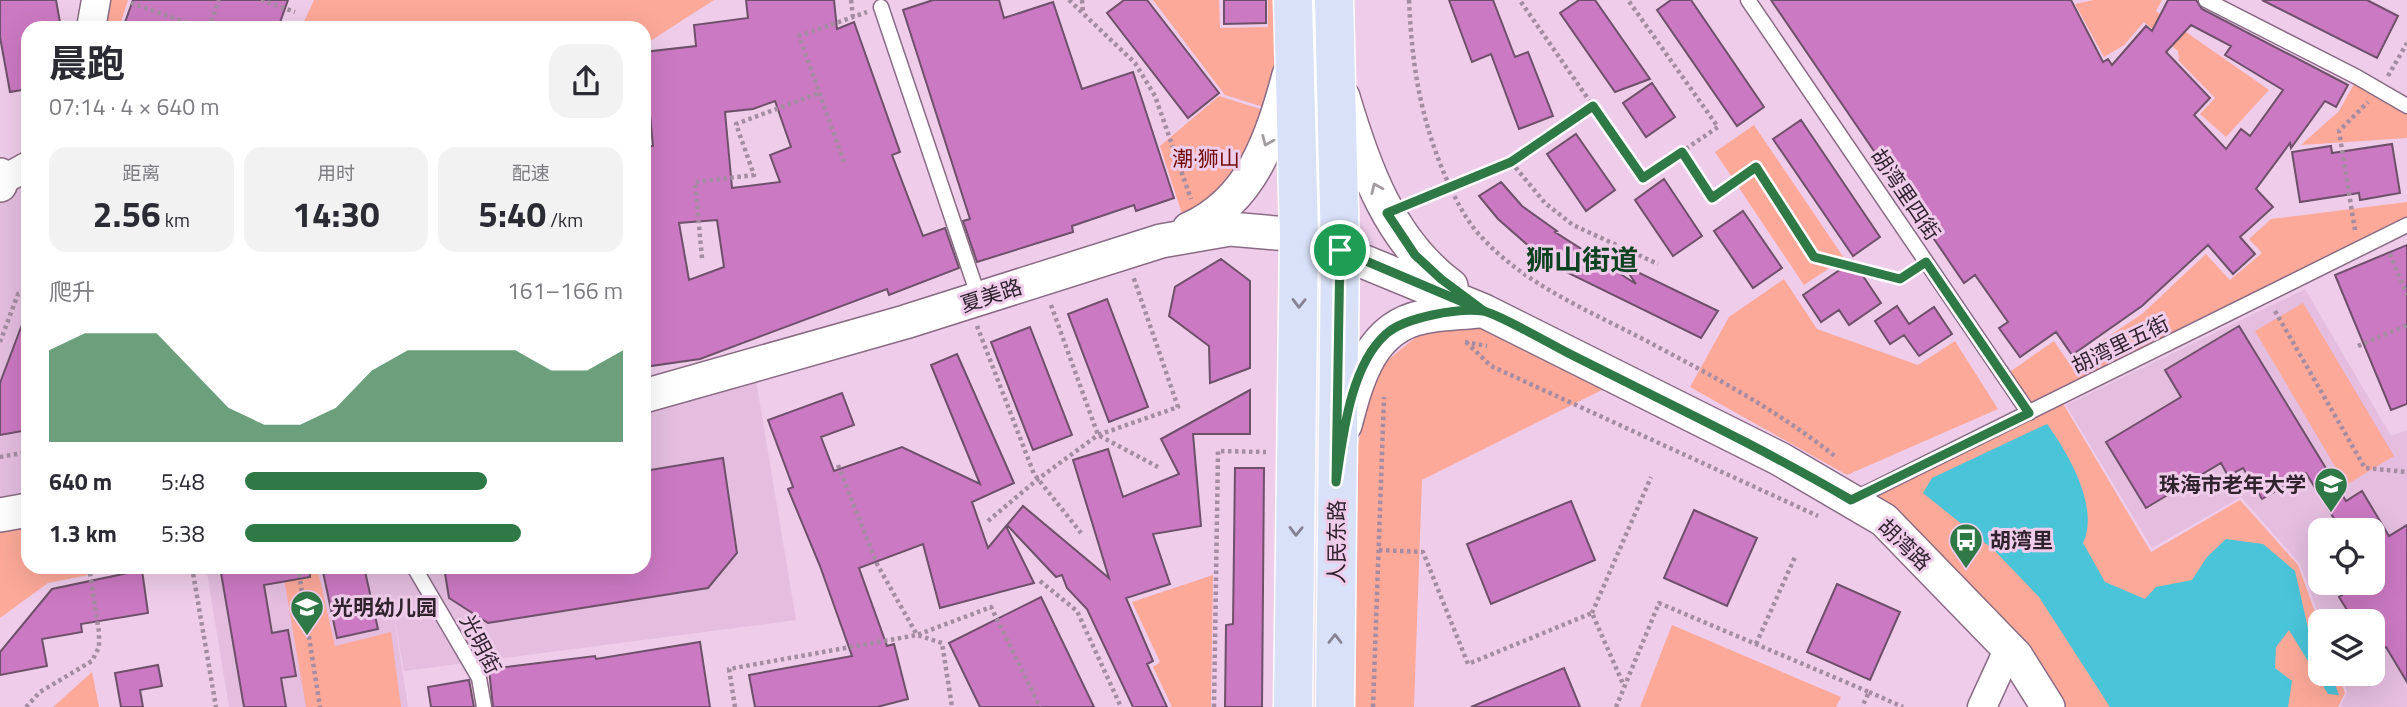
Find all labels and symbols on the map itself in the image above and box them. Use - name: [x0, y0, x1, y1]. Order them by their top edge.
- one-way arrow: [1262, 134, 1276, 146]
- park label: 潮·狮山: [1172, 142, 1240, 174]
- street label: 胡湾里四街: [1863, 142, 1949, 246]
- one-way arrow: [1371, 183, 1385, 195]
- pin: [1310, 220, 1370, 280]
- district label: 狮山街道: [1526, 238, 1638, 281]
- street label: 夏美路: [956, 270, 1026, 320]
- one-way arrow: [1291, 298, 1307, 309]
- street label: 胡湾里五街: [2066, 307, 2174, 381]
- school or university icon: 珠海市老年大学: [2312, 465, 2350, 514]
- place label: 珠海市老年大学: [2159, 468, 2306, 500]
- street label: 人民东路: [1320, 500, 1352, 584]
- street label: 胡湾路: [1871, 511, 1939, 577]
- bus stop icon: 胡湾里: [1947, 521, 1985, 570]
- place label: 胡湾里: [1990, 524, 2053, 556]
- one-way arrow: [1288, 525, 1303, 536]
- school or university icon: 光明幼儿园: [288, 588, 326, 637]
- place label: 光明幼儿园: [332, 591, 437, 623]
- street label: 光明街: [452, 609, 510, 679]
- one-way arrow: [1327, 633, 1343, 644]

